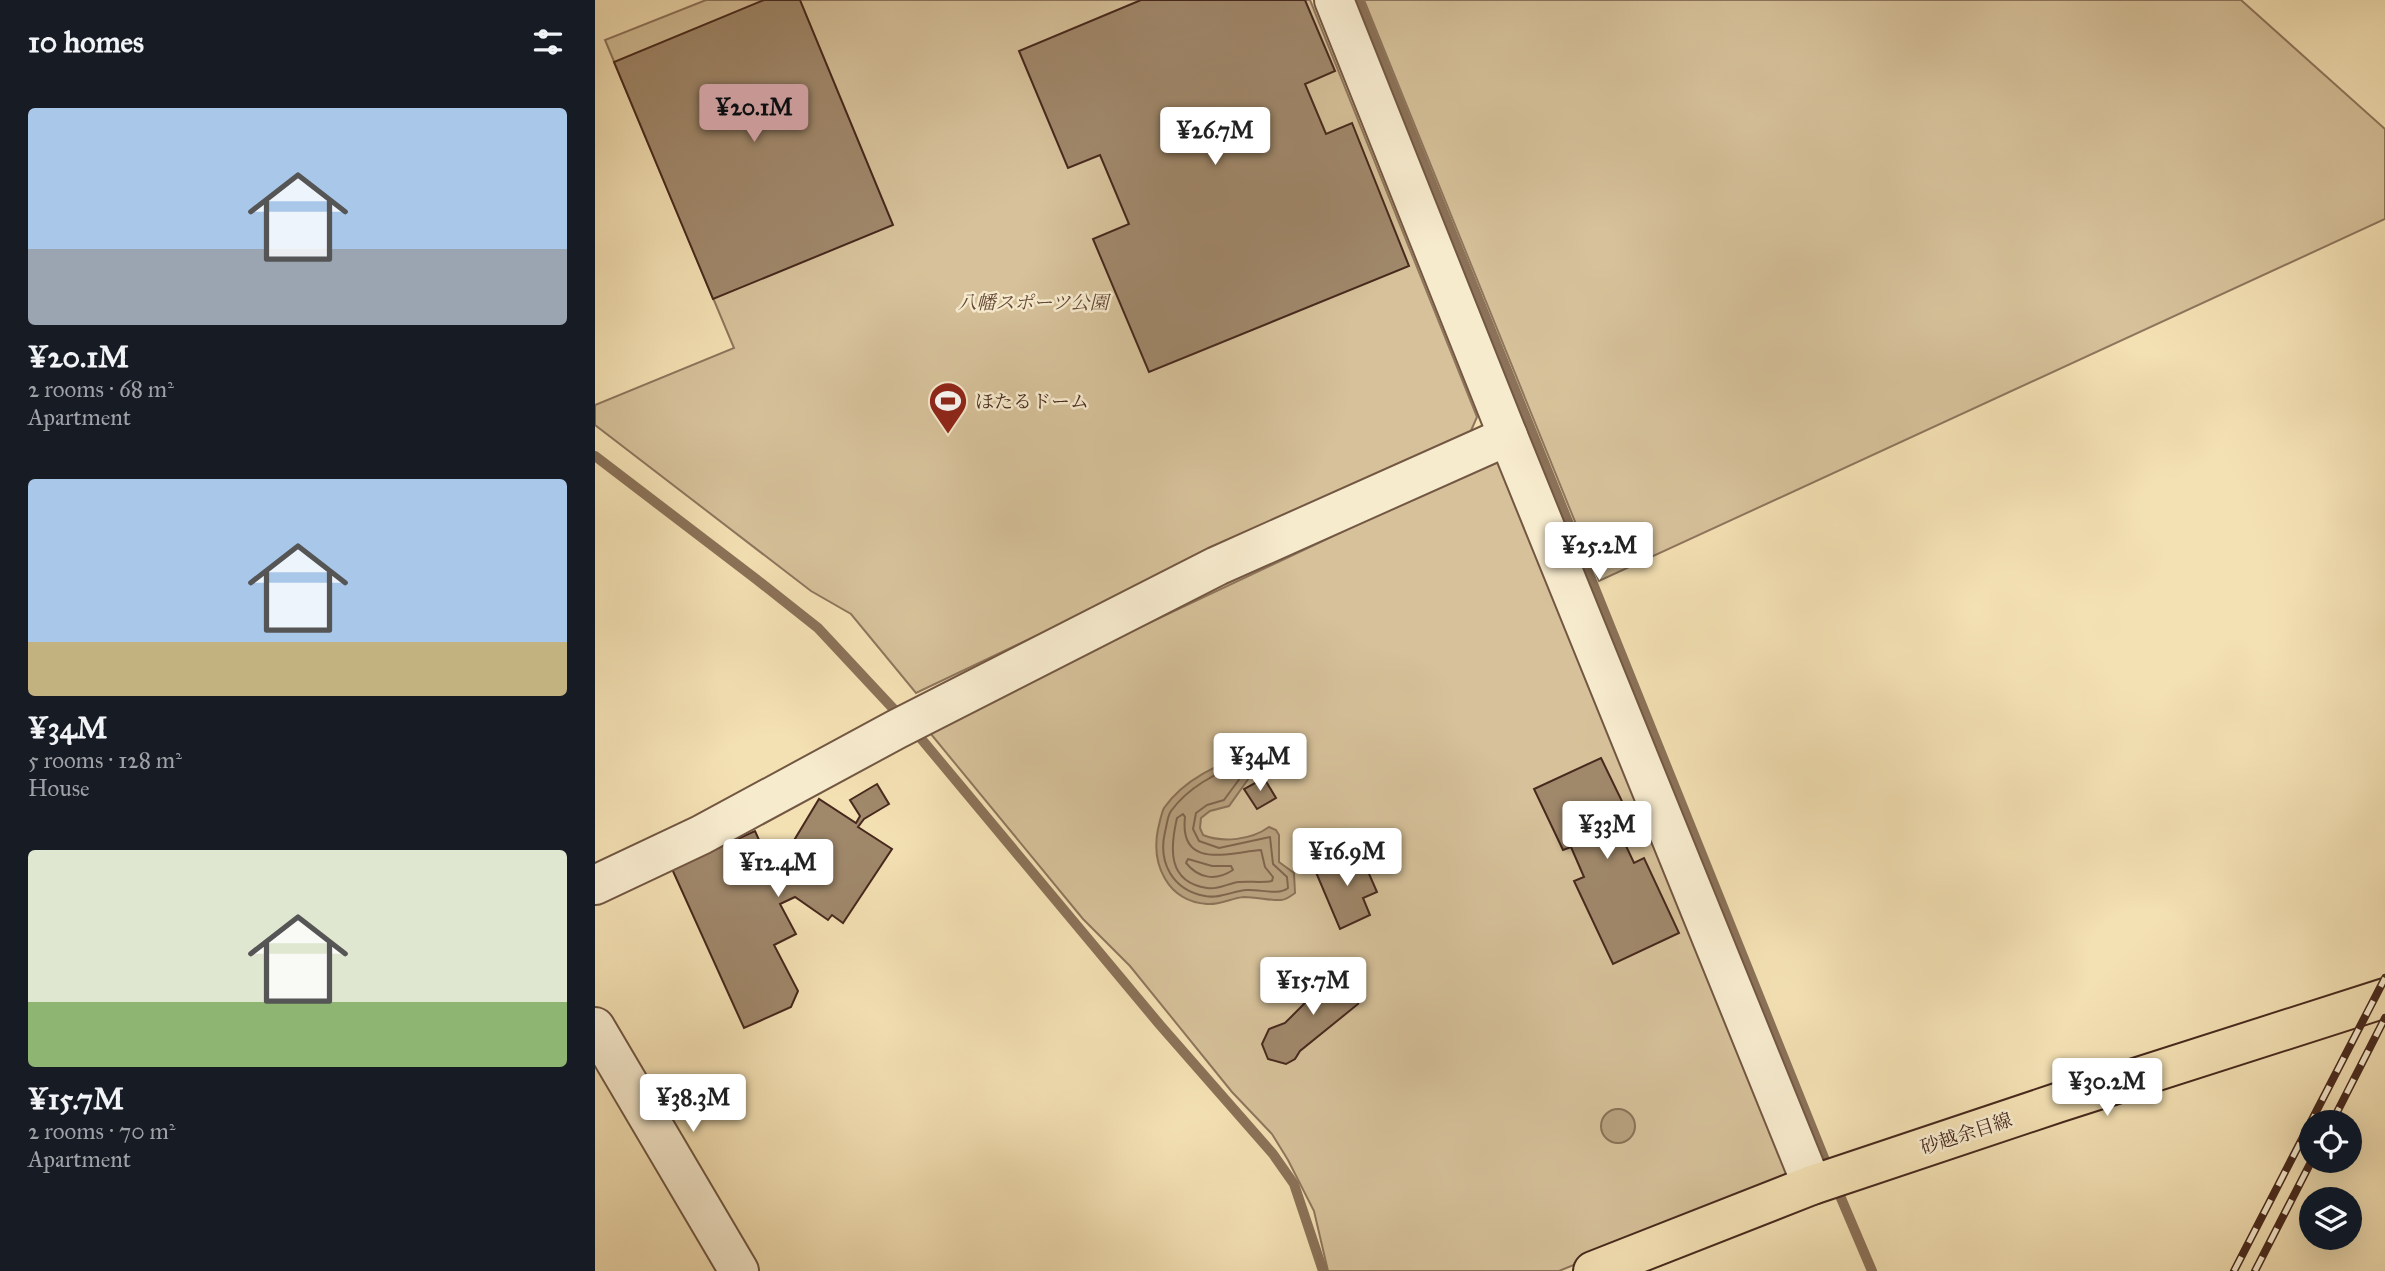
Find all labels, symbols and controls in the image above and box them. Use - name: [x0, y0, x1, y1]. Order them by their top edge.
- icon: filters: [529, 23, 567, 61]
- text: 10 homes: [28, 24, 144, 60]
- pin: ¥20.1M: [697, 85, 811, 144]
- text: ¥20.1M: [715, 93, 793, 121]
- pin: ¥26.7M: [1158, 108, 1272, 167]
- text: ¥26.7M: [1176, 116, 1254, 144]
- icon: home: [235, 154, 361, 280]
- park label: 八幡スポーツ公園: [957, 291, 1112, 314]
- text: ¥20.1M: [28, 339, 129, 375]
- text: 2 rooms · 68 m²: [28, 375, 174, 403]
- sports icon: ほたるドーム: [927, 380, 969, 435]
- place label: ほたるドーム: [975, 390, 1089, 413]
- text: Apartment: [28, 403, 131, 431]
- pin: ¥25.2M: [1542, 522, 1656, 582]
- icon: home: [235, 525, 361, 651]
- text: ¥25.2M: [1561, 531, 1637, 559]
- text: ¥34M: [28, 710, 107, 746]
- pin: ¥34M: [1219, 734, 1301, 793]
- text: ¥34M: [1230, 742, 1290, 770]
- text: 5 rooms · 128 m²: [28, 746, 182, 774]
- text: House: [28, 774, 90, 802]
- pin: ¥33M: [1566, 802, 1648, 861]
- text: ¥33M: [1578, 810, 1636, 838]
- pin: ¥16.9M: [1290, 828, 1404, 888]
- text: ¥16.9M: [1309, 837, 1385, 865]
- pin: ¥12.4M: [721, 839, 835, 899]
- text: ¥12.4M: [739, 848, 817, 876]
- icon: home: [235, 896, 361, 1022]
- pin: ¥15.7M: [1256, 958, 1370, 1017]
- text: ¥15.7M: [1276, 966, 1350, 994]
- pin: ¥30.2M: [2050, 1058, 2164, 1118]
- text: ¥30.2M: [2068, 1067, 2146, 1095]
- pin: ¥38.3M: [636, 1074, 750, 1134]
- text: ¥15.7M: [28, 1081, 124, 1117]
- text: ¥38.3M: [656, 1083, 730, 1111]
- street label: 砂越余目線: [1917, 1108, 2015, 1159]
- map controls: [2299, 1110, 2362, 1250]
- button: locate: [2299, 1110, 2362, 1173]
- text: 2 rooms · 70 m²: [28, 1117, 176, 1145]
- text: Apartment: [28, 1145, 131, 1173]
- button: layers: [2299, 1187, 2362, 1250]

